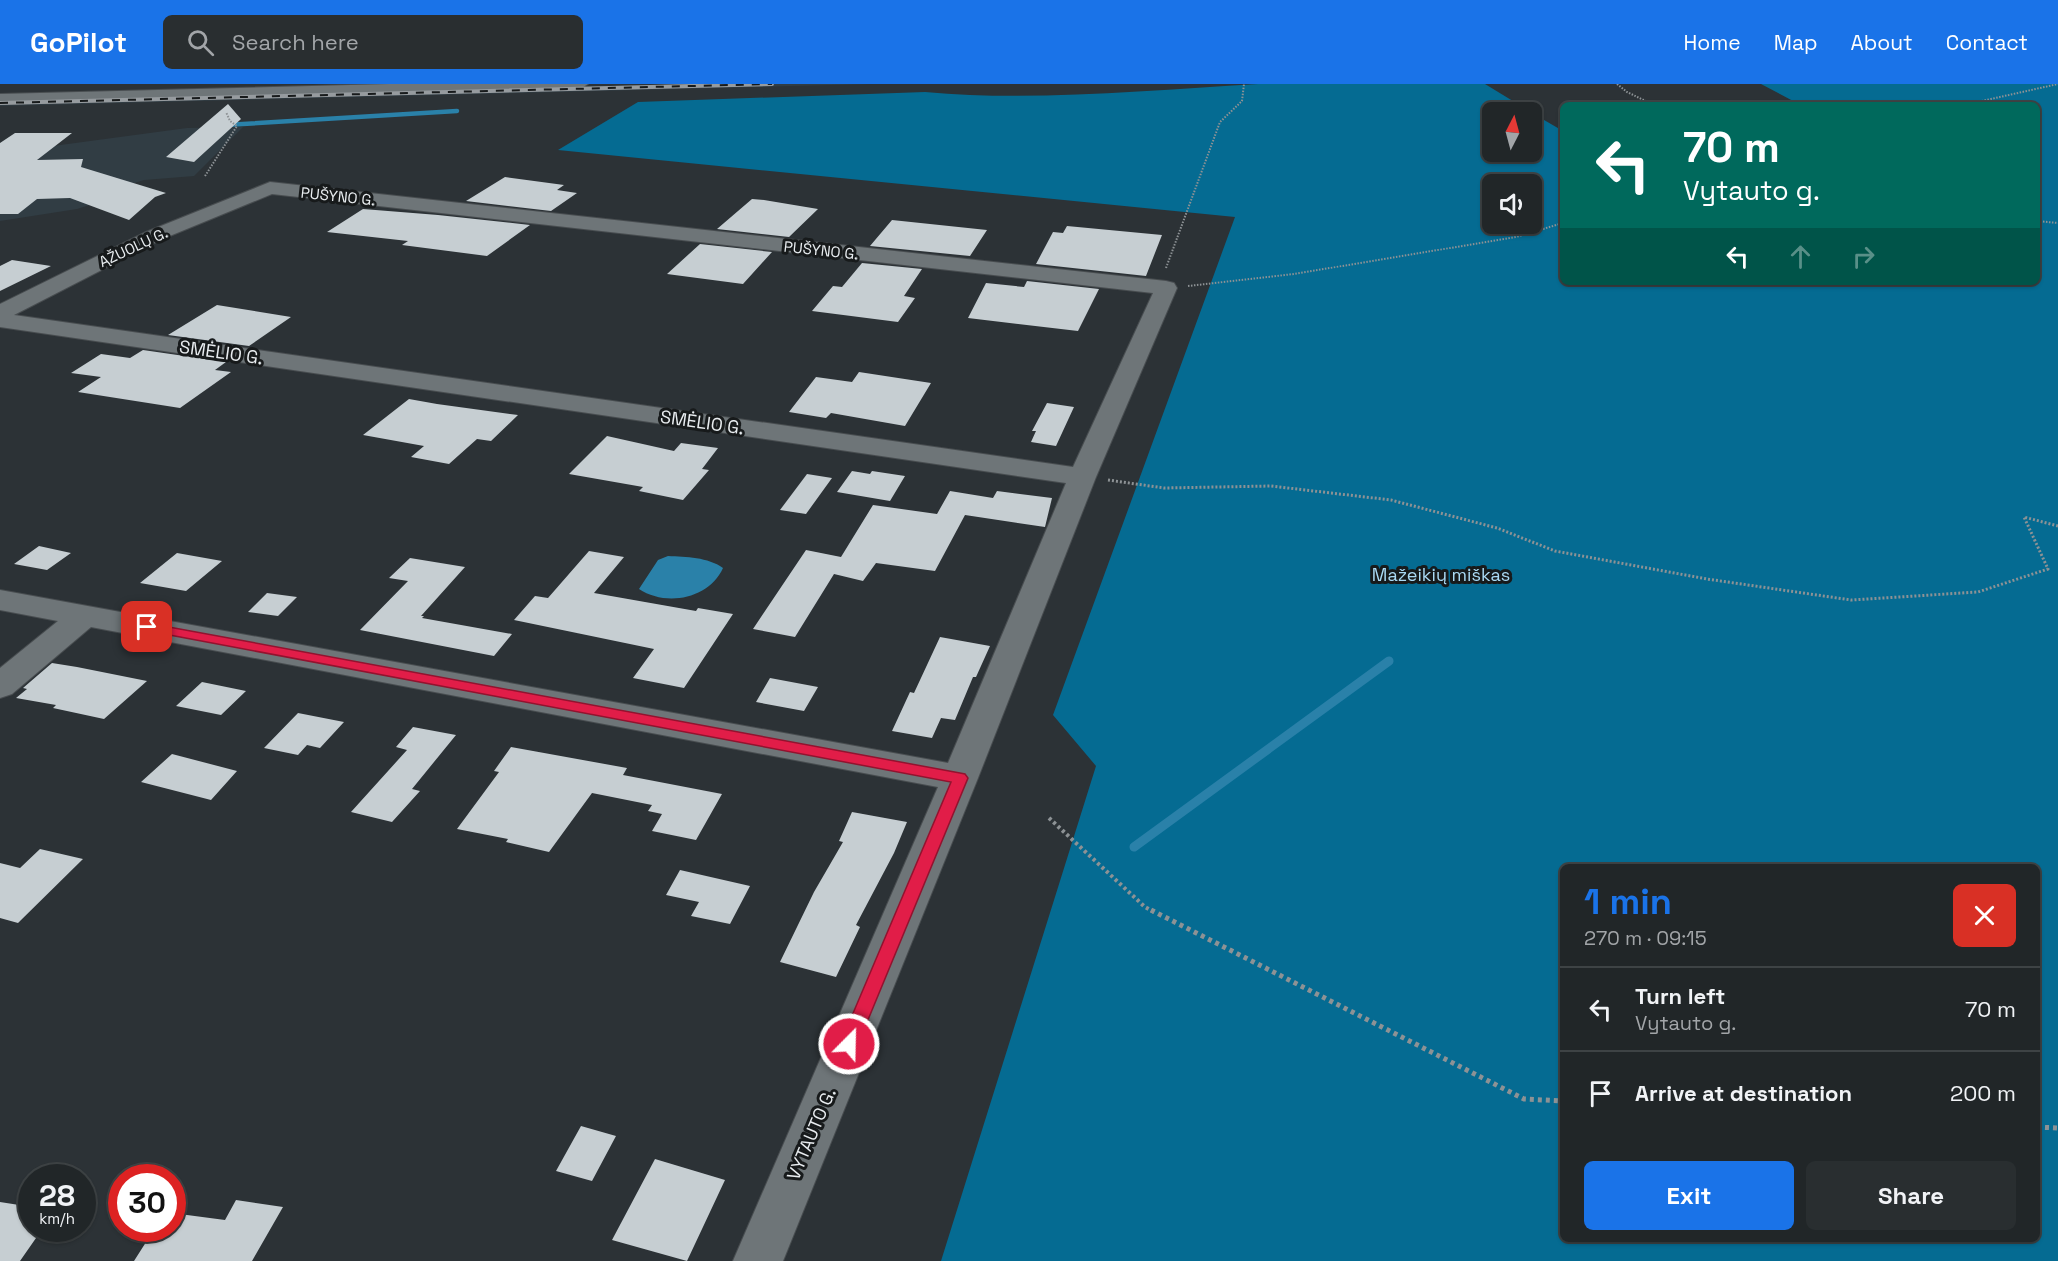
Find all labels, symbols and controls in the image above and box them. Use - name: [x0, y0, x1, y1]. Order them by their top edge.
- search box: [163, 15, 583, 69]
- text: GoPilot: [30, 24, 127, 60]
- icon: search: [184, 26, 217, 59]
- text: Search here: [232, 28, 359, 56]
- text: Home: [1683, 29, 1741, 56]
- text: Map: [1774, 29, 1818, 56]
- text: About: [1851, 29, 1913, 56]
- text: Contact: [1946, 29, 2028, 56]
- north arrow: [1482, 102, 1542, 162]
- map controls: [1482, 102, 1542, 234]
- text: 70 m: [1683, 121, 1780, 174]
- icon: left: [1584, 126, 1662, 204]
- text: Vytauto g.: [1683, 173, 1820, 208]
- button: sound: [1482, 174, 1542, 234]
- street label: PUŠYNO G.: [300, 183, 376, 209]
- street label: ĄŽUOLŲ G.: [96, 223, 170, 271]
- street label: PUŠYNO G.: [783, 237, 859, 263]
- icon: left: [1721, 240, 1754, 273]
- icon: ahead: [1784, 240, 1817, 273]
- icon: right: [1847, 240, 1880, 273]
- street label: SMĖLIO G.: [178, 335, 264, 369]
- street label: SMĖLIO G.: [659, 405, 745, 439]
- park label: Mažeikių miškas: [1372, 563, 1510, 586]
- pin: [121, 601, 172, 652]
- icon: arrive: [130, 610, 163, 643]
- text: 1 min: [1584, 879, 1672, 925]
- button: close: [1953, 884, 2016, 947]
- text: 270 m · 09:15: [1584, 925, 1707, 951]
- text: Turn left: [1635, 982, 1725, 1010]
- icon: left: [1584, 993, 1617, 1026]
- text: 70 m: [1965, 995, 2016, 1023]
- text: Vytauto g.: [1635, 1010, 1736, 1036]
- position arrow: [817, 1012, 881, 1076]
- icon: arrive: [1584, 1077, 1617, 1110]
- text: Arrive at destination: [1635, 1079, 1852, 1107]
- text: 200 m: [1950, 1079, 2016, 1107]
- street label: VYTAUTO G.: [781, 1085, 841, 1183]
- button: Exit: [1584, 1161, 1794, 1230]
- button: Share: [1806, 1161, 2016, 1230]
- speed limit sign: 30: [108, 1164, 186, 1242]
- text: 28: [39, 1176, 75, 1215]
- text: km/h: [39, 1209, 75, 1228]

